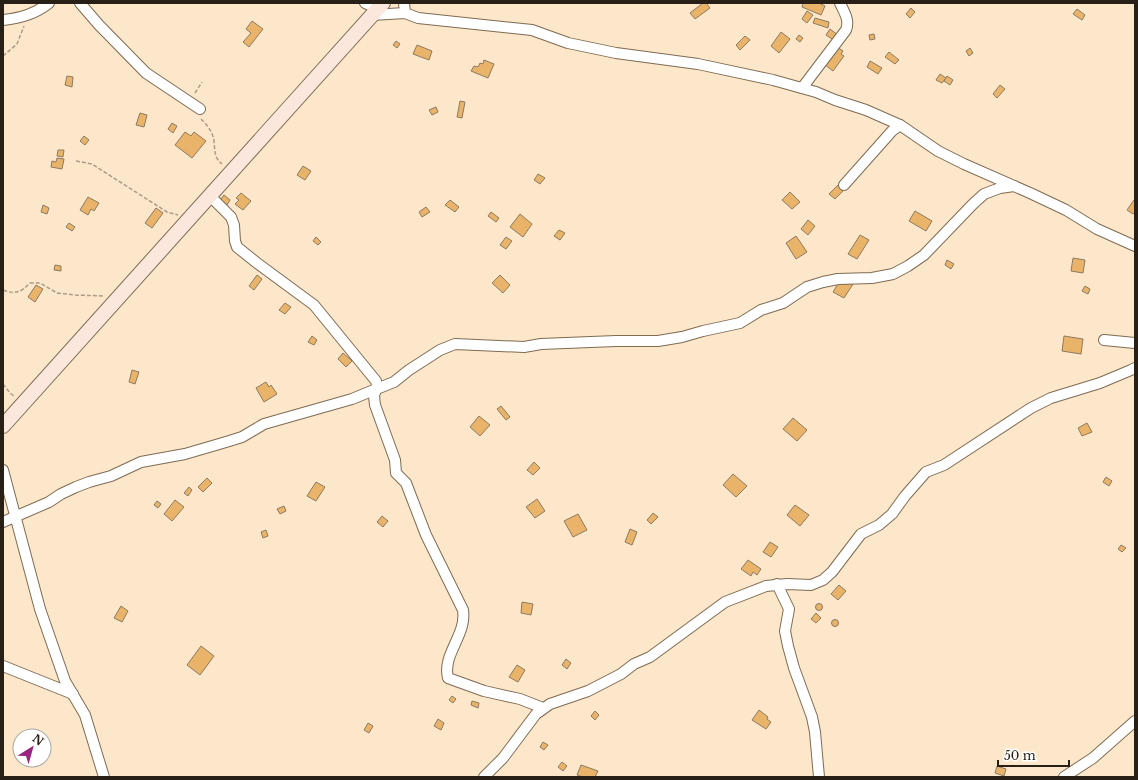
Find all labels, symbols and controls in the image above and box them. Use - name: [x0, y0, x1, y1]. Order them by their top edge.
- north arrow: [12, 728, 52, 768]
- text: N: [30, 731, 47, 749]
- scale bar: [998, 742, 1069, 768]
- text: 50 m: [1004, 748, 1036, 763]

